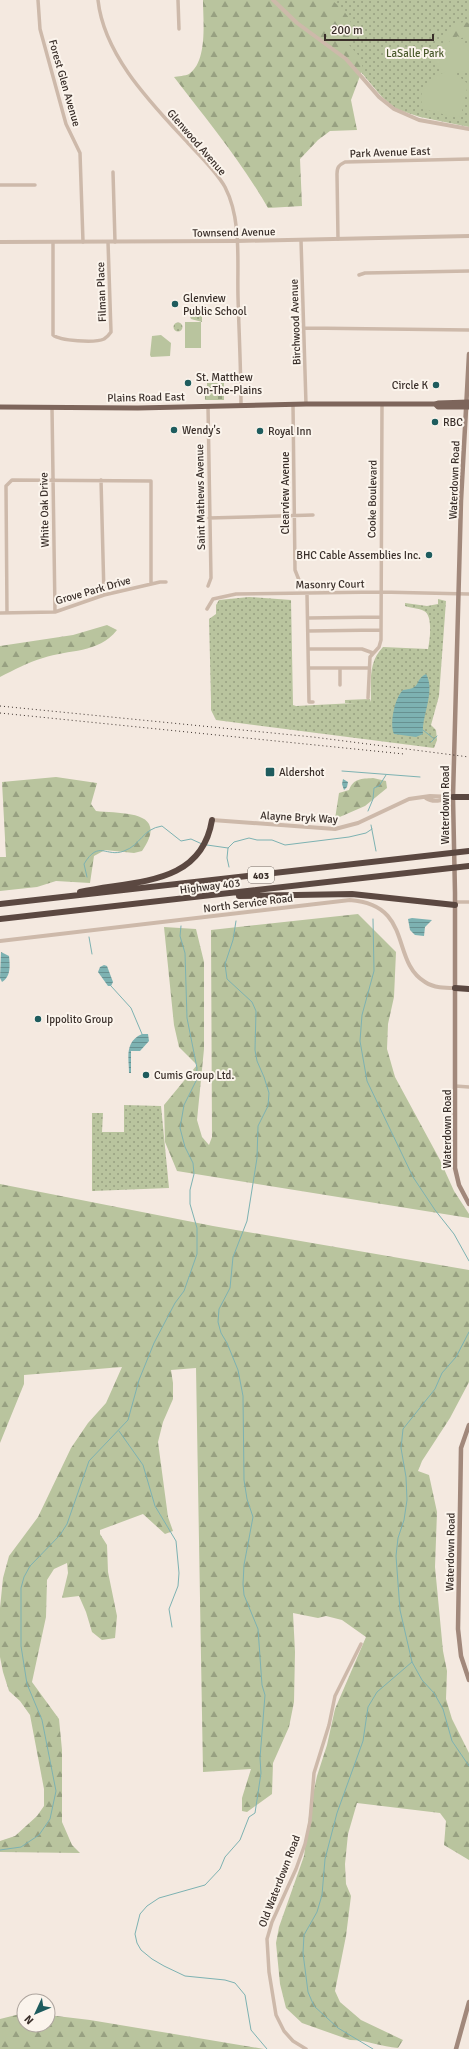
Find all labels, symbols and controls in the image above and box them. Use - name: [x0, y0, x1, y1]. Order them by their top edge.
- scale bar: [325, 16, 433, 42]
- text: 200 m: [331, 23, 363, 38]
- street label: Forest Glen Avenue: [46, 38, 83, 128]
- park label: LaSalle Park: [386, 47, 445, 60]
- street label: Glenwood Avenue: [164, 107, 229, 178]
- street label: Park Avenue East: [349, 145, 431, 160]
- street label: Townsend Avenue: [192, 225, 276, 240]
- street label: Filman Place: [94, 262, 109, 322]
- street label: Birchwood Avenue: [287, 279, 304, 365]
- place label: Glenview Public School: [183, 292, 247, 318]
- marker: Glenview Public School: [170, 299, 180, 309]
- place label: St. Matthew On-The-Plains: [196, 371, 262, 397]
- marker: St. Matthew On-The-Plains: [183, 378, 193, 388]
- place label: Circle K: [392, 379, 428, 392]
- marker: Circle K: [431, 380, 441, 390]
- street label: Plains Road East: [107, 390, 185, 405]
- place label: RBC: [443, 416, 463, 429]
- marker: RBC: [430, 417, 440, 427]
- place label: Wendy's: [182, 424, 221, 437]
- marker: Wendy's: [169, 425, 179, 435]
- place label: Royal Inn: [268, 425, 311, 438]
- marker: Royal Inn: [255, 426, 265, 436]
- street label: Waterdown Road: [447, 440, 462, 520]
- street label: Saint Mathews Avenue: [193, 444, 208, 550]
- street label: Clearview Avenue: [279, 451, 292, 535]
- street label: Cooke Boulevard: [365, 460, 380, 538]
- street label: White Oak Drive: [37, 472, 52, 548]
- place label: BHC Cable Assemblies Inc.: [296, 549, 421, 562]
- marker: BHC Cable Assemblies Inc.: [424, 550, 434, 560]
- street label: Grove Park Drive: [54, 574, 132, 607]
- street label: Masonry Court: [295, 577, 365, 592]
- street label: Waterdown Road: [439, 765, 452, 844]
- marker: Aldershot: [264, 766, 276, 778]
- place label: Aldershot: [279, 766, 325, 779]
- street label: Alayne Bryk Way: [260, 809, 339, 826]
- road number: 403: [248, 867, 274, 883]
- street label: Highway 403: [179, 876, 241, 897]
- street label: North Service Road: [203, 892, 294, 915]
- place label: Ippolito Group: [46, 1013, 113, 1026]
- marker: Ippolito Group: [33, 1014, 43, 1024]
- place label: Cumis Group Ltd.: [154, 1069, 234, 1082]
- marker: Cumis Group Ltd.: [141, 1070, 151, 1080]
- street label: Waterdown Road: [441, 1089, 454, 1168]
- street label: Waterdown Road: [443, 1512, 458, 1592]
- street label: Old Waterdown Road: [256, 1833, 303, 1929]
- north arrow: [16, 1993, 56, 2033]
- text: N: [22, 2012, 37, 2027]

